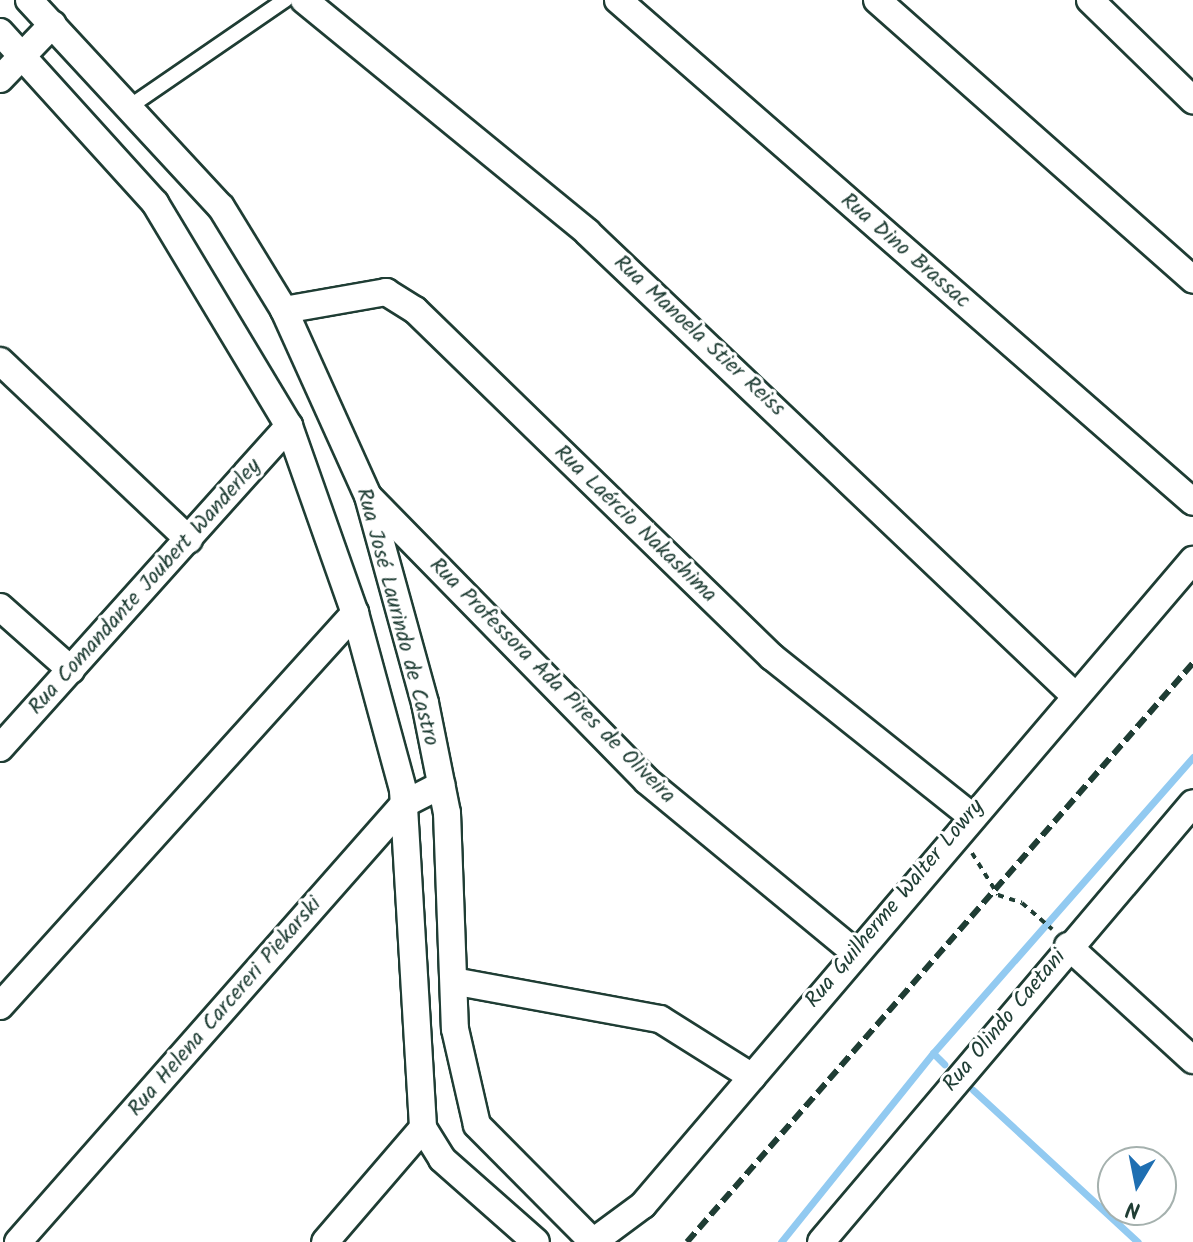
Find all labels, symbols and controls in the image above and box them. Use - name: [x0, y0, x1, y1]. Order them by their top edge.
- street label: Rua Dino Brassac: [835, 188, 975, 314]
- street label: Rua Manoela Stier Reiss: [608, 250, 790, 422]
- street label: Rua Laércio Nakashima: [548, 440, 722, 608]
- street label: Rua Comandante Joubert Wanderley: [23, 454, 267, 720]
- street label: Rua José Laurindo de Castro: [350, 485, 444, 749]
- street label: Rua Professora Ada Pires de Oliveira: [424, 553, 680, 809]
- street label: Rua Guilherme Walter Lowry: [800, 794, 990, 1014]
- street label: Rua Helena Carcereri Piekarski: [122, 892, 328, 1122]
- street label: Rua Olindo Caetani: [938, 945, 1072, 1097]
- north arrow: [1097, 1146, 1177, 1226]
- text: N: [1123, 1190, 1143, 1227]

